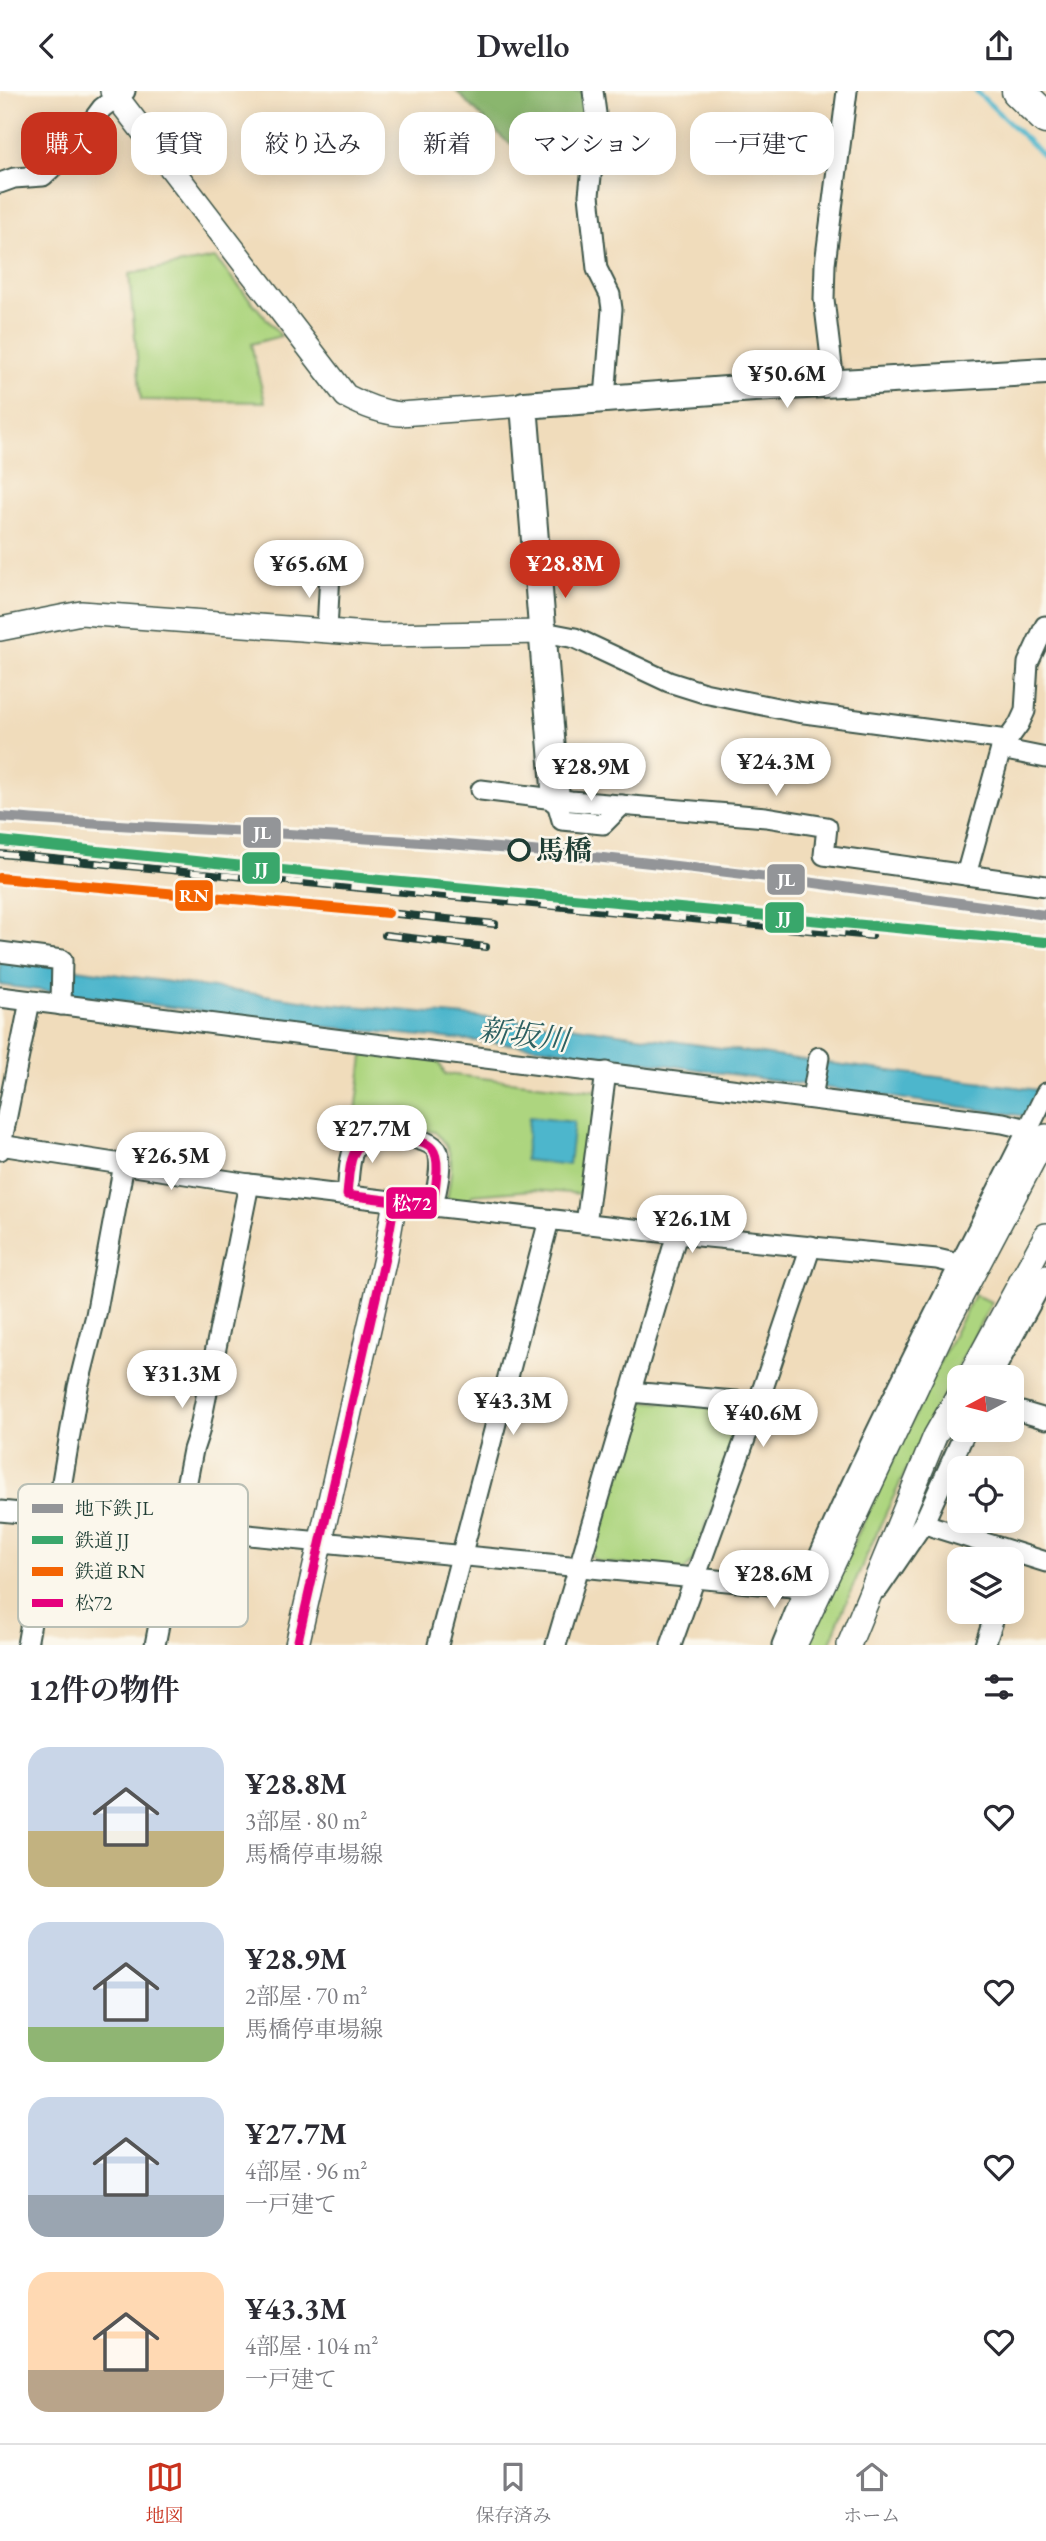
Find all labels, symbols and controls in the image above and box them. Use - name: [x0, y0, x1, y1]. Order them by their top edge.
- text: Dwello: [476, 25, 570, 67]
- icon: back: [28, 27, 66, 65]
- icon: share: [980, 27, 1018, 65]
- chip: 購入: [21, 112, 117, 175]
- chip: 賃貸: [131, 112, 227, 175]
- chip: 絞り込み: [241, 112, 385, 175]
- chip: 新着: [399, 112, 495, 175]
- chip: マンション: [509, 112, 676, 175]
- chip: 一戸建て: [690, 112, 834, 175]
- pin: ¥50.6M: [730, 351, 844, 410]
- text: ¥50.6M: [748, 358, 826, 388]
- pin: ¥65.6M: [252, 540, 366, 600]
- pin: ¥28.8M: [508, 540, 622, 600]
- text: ¥65.6M: [270, 548, 348, 578]
- text: ¥28.8M: [526, 548, 604, 578]
- pin: ¥24.3M: [719, 739, 833, 798]
- pin: ¥28.9M: [534, 743, 648, 803]
- text: ¥24.3M: [737, 746, 815, 776]
- text: ¥28.9M: [552, 751, 630, 781]
- line badge: JL: [242, 816, 282, 849]
- text: JL: [251, 820, 272, 845]
- place label: 馬橋: [536, 832, 592, 868]
- marker: 馬橋: [508, 839, 530, 861]
- line badge: JJ: [241, 851, 281, 885]
- text: JJ: [252, 856, 268, 881]
- line badge: JL: [766, 863, 806, 896]
- text: JL: [775, 867, 796, 892]
- line badge: RN: [174, 879, 214, 912]
- text: RN: [179, 883, 210, 908]
- line badge: JJ: [764, 901, 805, 934]
- text: JJ: [775, 905, 791, 930]
- water label: 新坂川: [477, 1010, 574, 1060]
- pin: ¥27.7M: [315, 1105, 429, 1165]
- text: ¥27.7M: [333, 1113, 411, 1143]
- pin: ¥26.5M: [114, 1133, 228, 1192]
- text: ¥26.5M: [132, 1140, 210, 1170]
- line badge: 松72: [385, 1186, 438, 1220]
- text: 松72: [392, 1191, 432, 1216]
- pin: ¥26.1M: [635, 1195, 749, 1255]
- text: ¥26.1M: [653, 1203, 731, 1233]
- pin: ¥31.3M: [125, 1351, 239, 1410]
- text: ¥31.3M: [143, 1358, 221, 1388]
- north arrow: [947, 1365, 1024, 1442]
- map controls: [947, 1365, 1024, 1624]
- pin: ¥43.3M: [456, 1377, 570, 1437]
- text: ¥43.3M: [474, 1385, 552, 1415]
- pin: ¥40.6M: [706, 1389, 820, 1449]
- text: ¥40.6M: [724, 1397, 802, 1427]
- button: locate: [947, 1456, 1024, 1533]
- legend: [18, 1484, 248, 1627]
- text: 地下鉄 JL: [75, 1496, 153, 1521]
- text: 鉄道 JJ: [75, 1528, 130, 1553]
- button: layers: [947, 1547, 1024, 1624]
- pin: ¥28.6M: [717, 1551, 831, 1610]
- text: ¥28.6M: [735, 1558, 813, 1588]
- text: 鉄道 RN: [75, 1559, 145, 1584]
- text: 松72: [75, 1591, 112, 1616]
- icon: filters: [980, 1668, 1018, 1706]
- text: 12件の物件: [28, 1670, 180, 1709]
- text: ¥28.8M: [245, 1764, 347, 1803]
- icon: home: [84, 1775, 168, 1859]
- icon: heart: [980, 1798, 1018, 1836]
- text: 3部屋 · 80 m²: [245, 1806, 367, 1836]
- text: 馬橋停車場線: [245, 1839, 383, 1869]
- text: ¥28.9M: [245, 1939, 347, 1978]
- icon: home: [84, 1950, 168, 2034]
- icon: heart: [980, 1973, 1018, 2011]
- text: 2部屋 · 70 m²: [245, 1981, 367, 2011]
- text: 馬橋停車場線: [245, 2014, 383, 2044]
- text: ¥27.7M: [245, 2114, 347, 2153]
- icon: home: [84, 2125, 168, 2209]
- icon: heart: [980, 2148, 1018, 2186]
- text: 4部屋 · 96 m²: [245, 2156, 367, 2186]
- text: 一戸建て: [245, 2189, 337, 2219]
- text: ¥43.3M: [245, 2289, 347, 2328]
- icon: home: [84, 2300, 168, 2384]
- icon: heart: [980, 2323, 1018, 2361]
- text: 4部屋 · 104 m²: [245, 2331, 378, 2361]
- text: 一戸建て: [245, 2364, 337, 2394]
- tab: 地図: [146, 2458, 184, 2528]
- tab: 保存済み: [475, 2458, 551, 2528]
- tab: ホーム: [843, 2458, 900, 2528]

